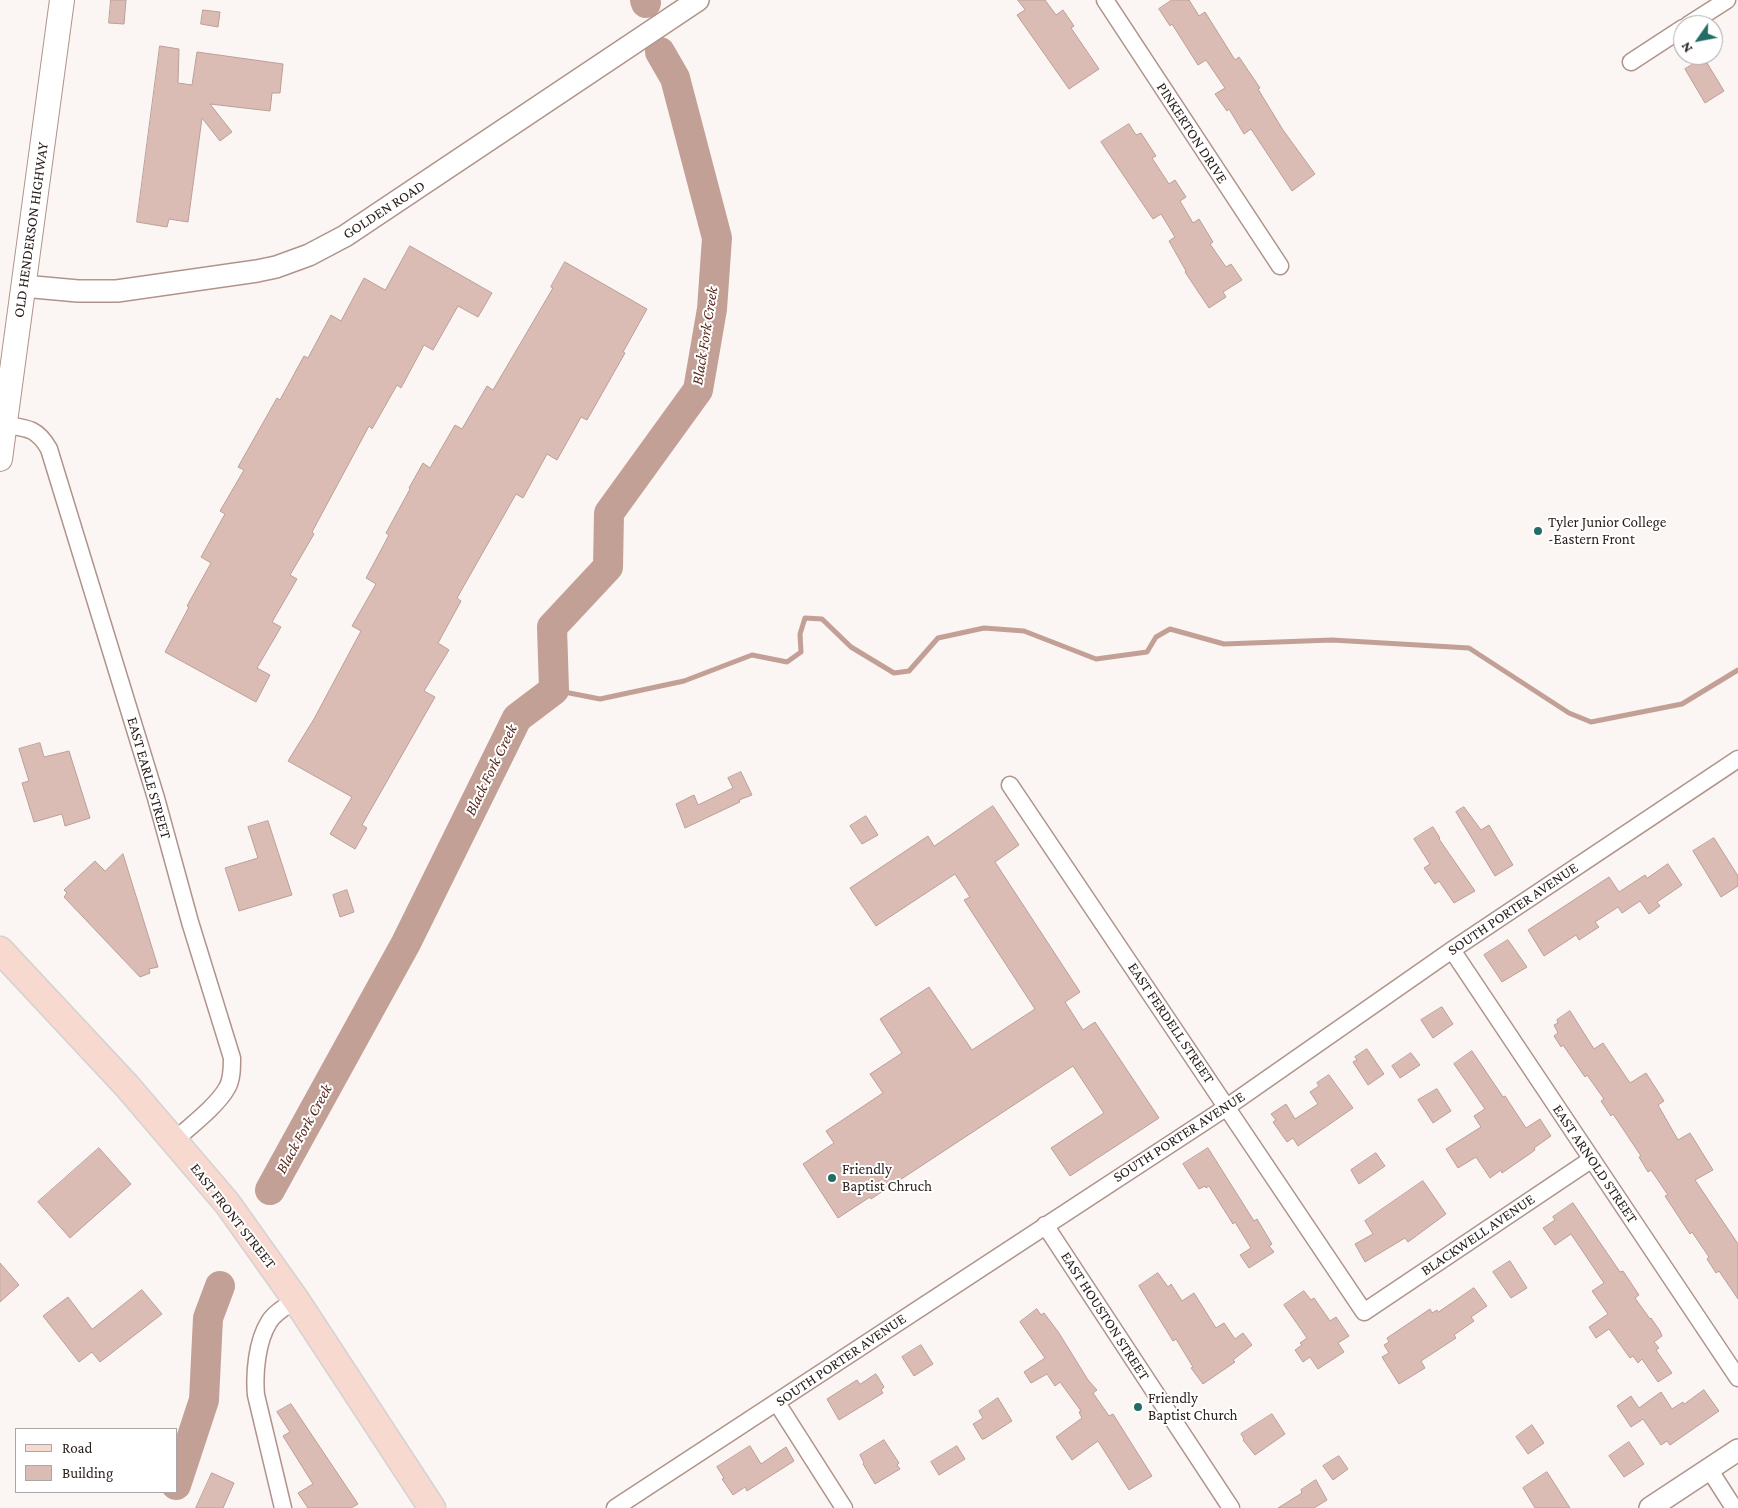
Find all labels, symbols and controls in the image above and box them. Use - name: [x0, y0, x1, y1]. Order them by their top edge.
- north arrow: [1673, 15, 1723, 65]
- text: N: [1677, 39, 1696, 56]
- street label: PINKERTON DRIVE: [1153, 79, 1231, 187]
- street label: OLD HENDERSON HIGHWAY: [10, 141, 52, 319]
- street label: GOLDEN ROAD: [339, 177, 429, 243]
- water label: Black Fork Creek: [688, 285, 722, 387]
- place label: Tyler Junior College -Eastern Front: [1548, 513, 1666, 548]
- marker: Tyler Junior College -Eastern Front: [1532, 525, 1544, 537]
- street label: EAST EARLE STREET: [123, 715, 175, 841]
- water label: Black Fork Creek: [461, 721, 521, 819]
- street label: SOUTH PORTER AVENUE: [1444, 859, 1582, 959]
- street label: EAST FERDELL STREET: [1124, 959, 1218, 1087]
- water label: Black Fork Creek: [272, 1081, 336, 1177]
- street label: SOUTH PORTER AVENUE: [1110, 1088, 1248, 1186]
- street label: EAST ARNOLD STREET: [1549, 1101, 1641, 1227]
- street label: EAST FRONT STREET: [186, 1160, 280, 1272]
- place label: Friendly Baptist Chruch: [842, 1160, 932, 1195]
- marker: Friendly Baptist Chruch: [826, 1172, 838, 1184]
- street label: BLACKWELL AVENUE: [1418, 1190, 1538, 1280]
- street label: EAST HOUSTON STREET: [1057, 1248, 1153, 1384]
- street label: SOUTH PORTER AVENUE: [772, 1310, 910, 1410]
- place label: Friendly Baptist Church: [1148, 1389, 1238, 1424]
- marker: Friendly Baptist Church: [1132, 1401, 1144, 1413]
- legend: [15, 1428, 178, 1493]
- text: Road: [62, 1440, 92, 1456]
- text: Building: [62, 1465, 113, 1481]

